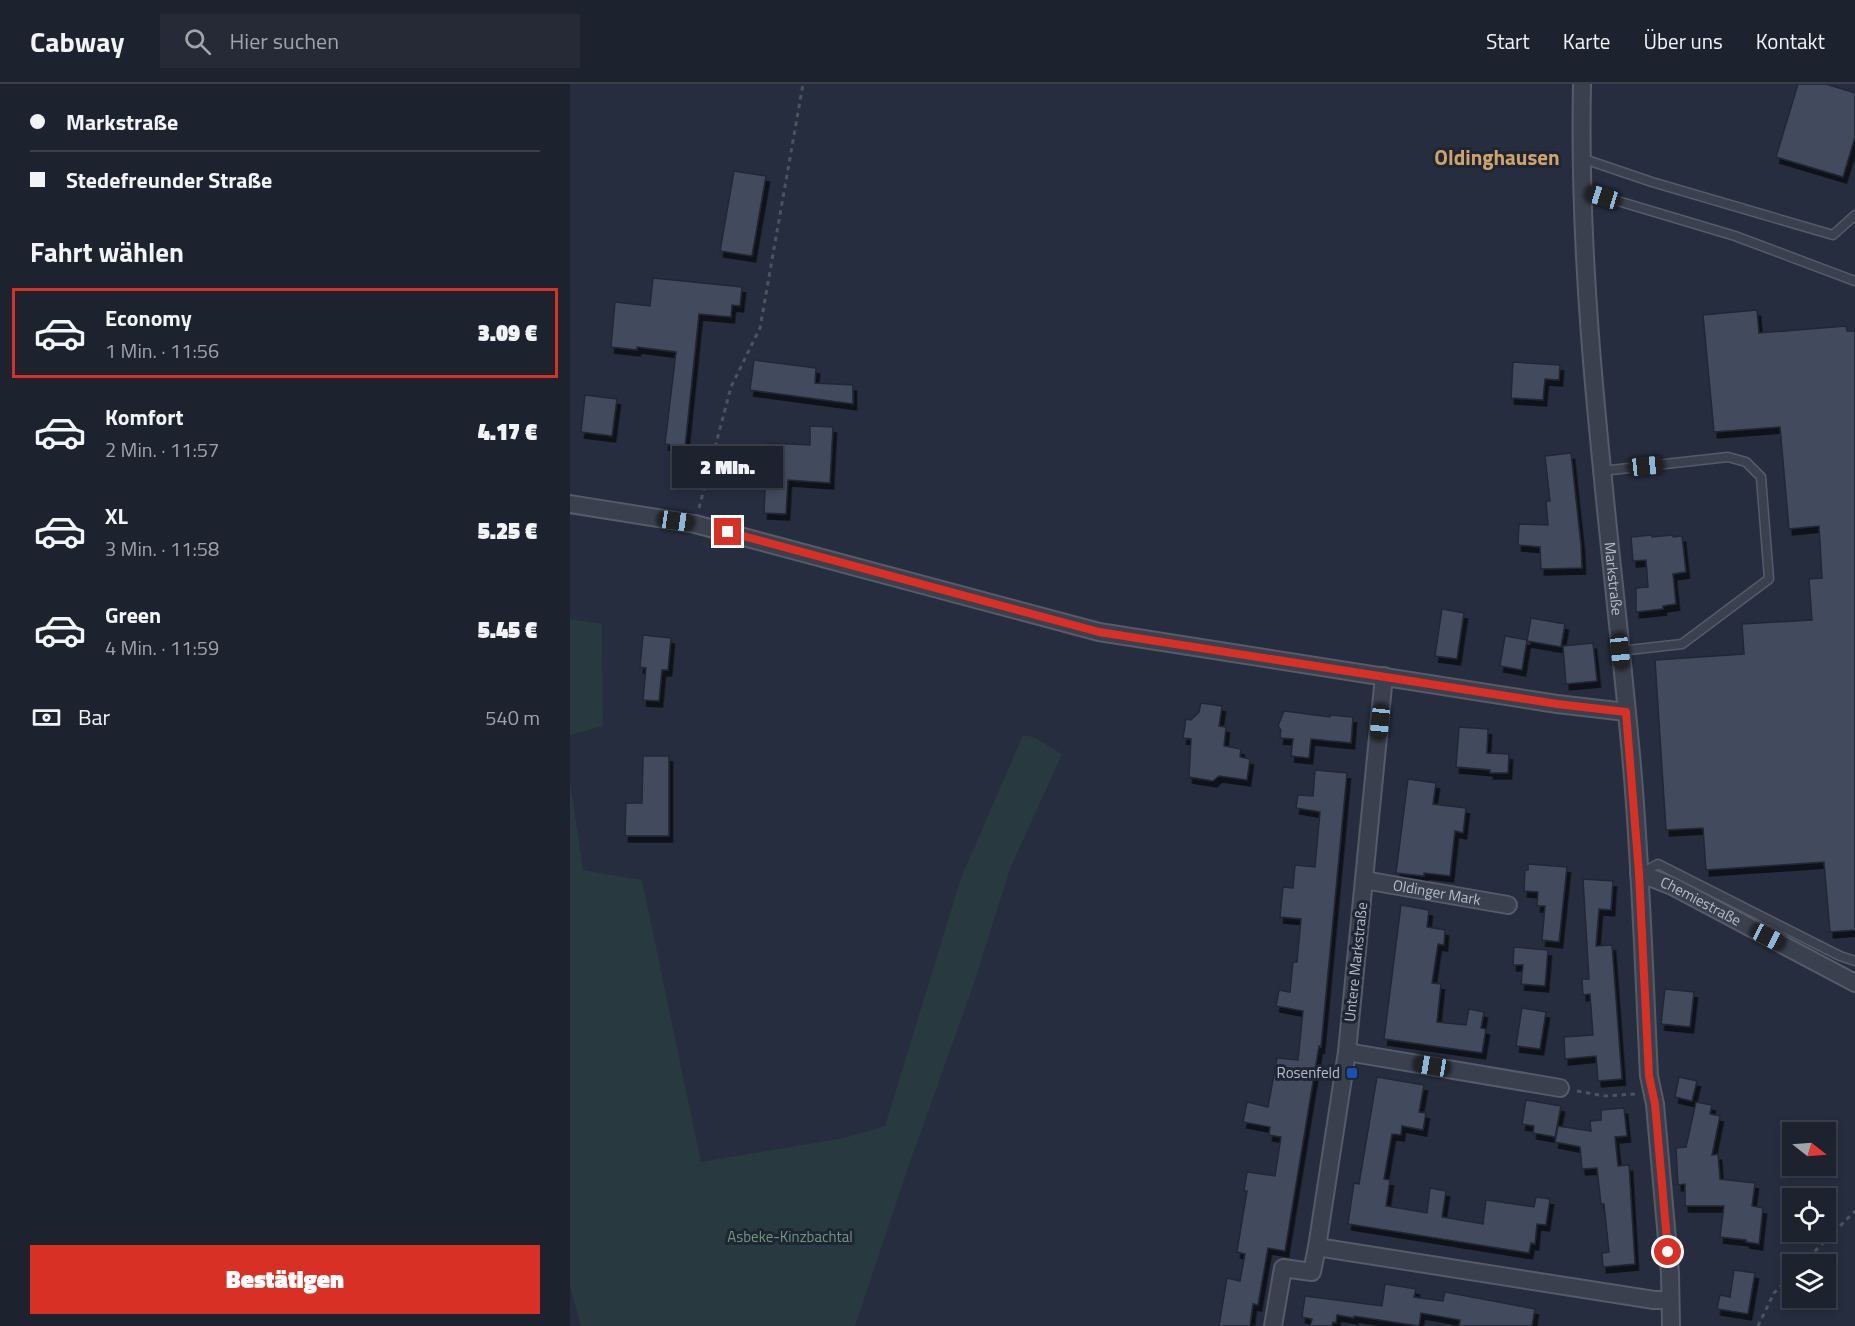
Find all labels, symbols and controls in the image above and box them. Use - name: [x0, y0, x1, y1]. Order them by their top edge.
- search box: [160, 14, 580, 68]
- text: Cabway: [30, 20, 124, 63]
- text: Hier suchen: [229, 24, 339, 58]
- icon: search: [181, 25, 214, 58]
- text: Start: [1486, 25, 1530, 57]
- text: Karte: [1563, 25, 1610, 57]
- text: Über uns: [1643, 25, 1723, 57]
- text: Kontakt: [1756, 25, 1825, 57]
- text: Markstraße: [66, 105, 178, 139]
- district label: Oldinghausen: [1434, 141, 1560, 173]
- text: Stedefreunder Straße: [66, 163, 272, 197]
- car: [1583, 183, 1623, 211]
- text: Fahrt wählen: [30, 231, 184, 272]
- text: Economy: [105, 301, 192, 335]
- icon: car: [33, 306, 87, 360]
- text: 3.09 €: [478, 316, 537, 350]
- text: 1 Min. · 11:56: [105, 335, 219, 366]
- text: Komfort: [105, 400, 184, 434]
- icon: car: [33, 405, 87, 459]
- text: 4.17 €: [478, 415, 537, 449]
- text: 2 Min. · 11:57: [105, 434, 219, 465]
- callout: 2 Min.: [672, 445, 783, 487]
- text: 2 Min.: [700, 451, 755, 482]
- car: [1627, 455, 1665, 477]
- text: XL: [105, 499, 128, 533]
- icon: car: [33, 504, 87, 558]
- car: [657, 510, 695, 532]
- text: 5.25 €: [478, 514, 537, 548]
- route end: [714, 518, 741, 545]
- text: 3 Min. · 11:58: [105, 533, 219, 564]
- street label: Markstraße: [1598, 541, 1629, 616]
- text: Green: [105, 598, 161, 632]
- icon: car: [33, 603, 87, 657]
- text: 5.45 €: [478, 613, 537, 647]
- text: 4 Min. · 11:59: [105, 632, 219, 663]
- car: [1609, 632, 1631, 670]
- text: Bar: [78, 700, 110, 734]
- icon: cash: [30, 701, 63, 734]
- text: 540 m: [485, 702, 540, 733]
- car: [1369, 703, 1391, 741]
- street label: Chemiestraße: [1657, 871, 1745, 932]
- street label: Oldinger Mark: [1391, 873, 1483, 911]
- street label: Untere Markstraße: [1338, 901, 1373, 1023]
- car: [1748, 921, 1788, 953]
- car: [1413, 1054, 1451, 1078]
- place label: Rosenfeld: [1277, 1061, 1340, 1084]
- marker: Rosenfeld: [1345, 1066, 1359, 1080]
- north arrow: [1782, 1122, 1836, 1176]
- map controls: [1782, 1122, 1836, 1308]
- button: locate: [1782, 1188, 1836, 1242]
- park label: Asbeke-Kinzbachtal: [727, 1225, 853, 1248]
- route start: [1654, 1238, 1681, 1265]
- button: Bestätigen: [30, 1245, 540, 1314]
- button: layers: [1782, 1254, 1836, 1308]

